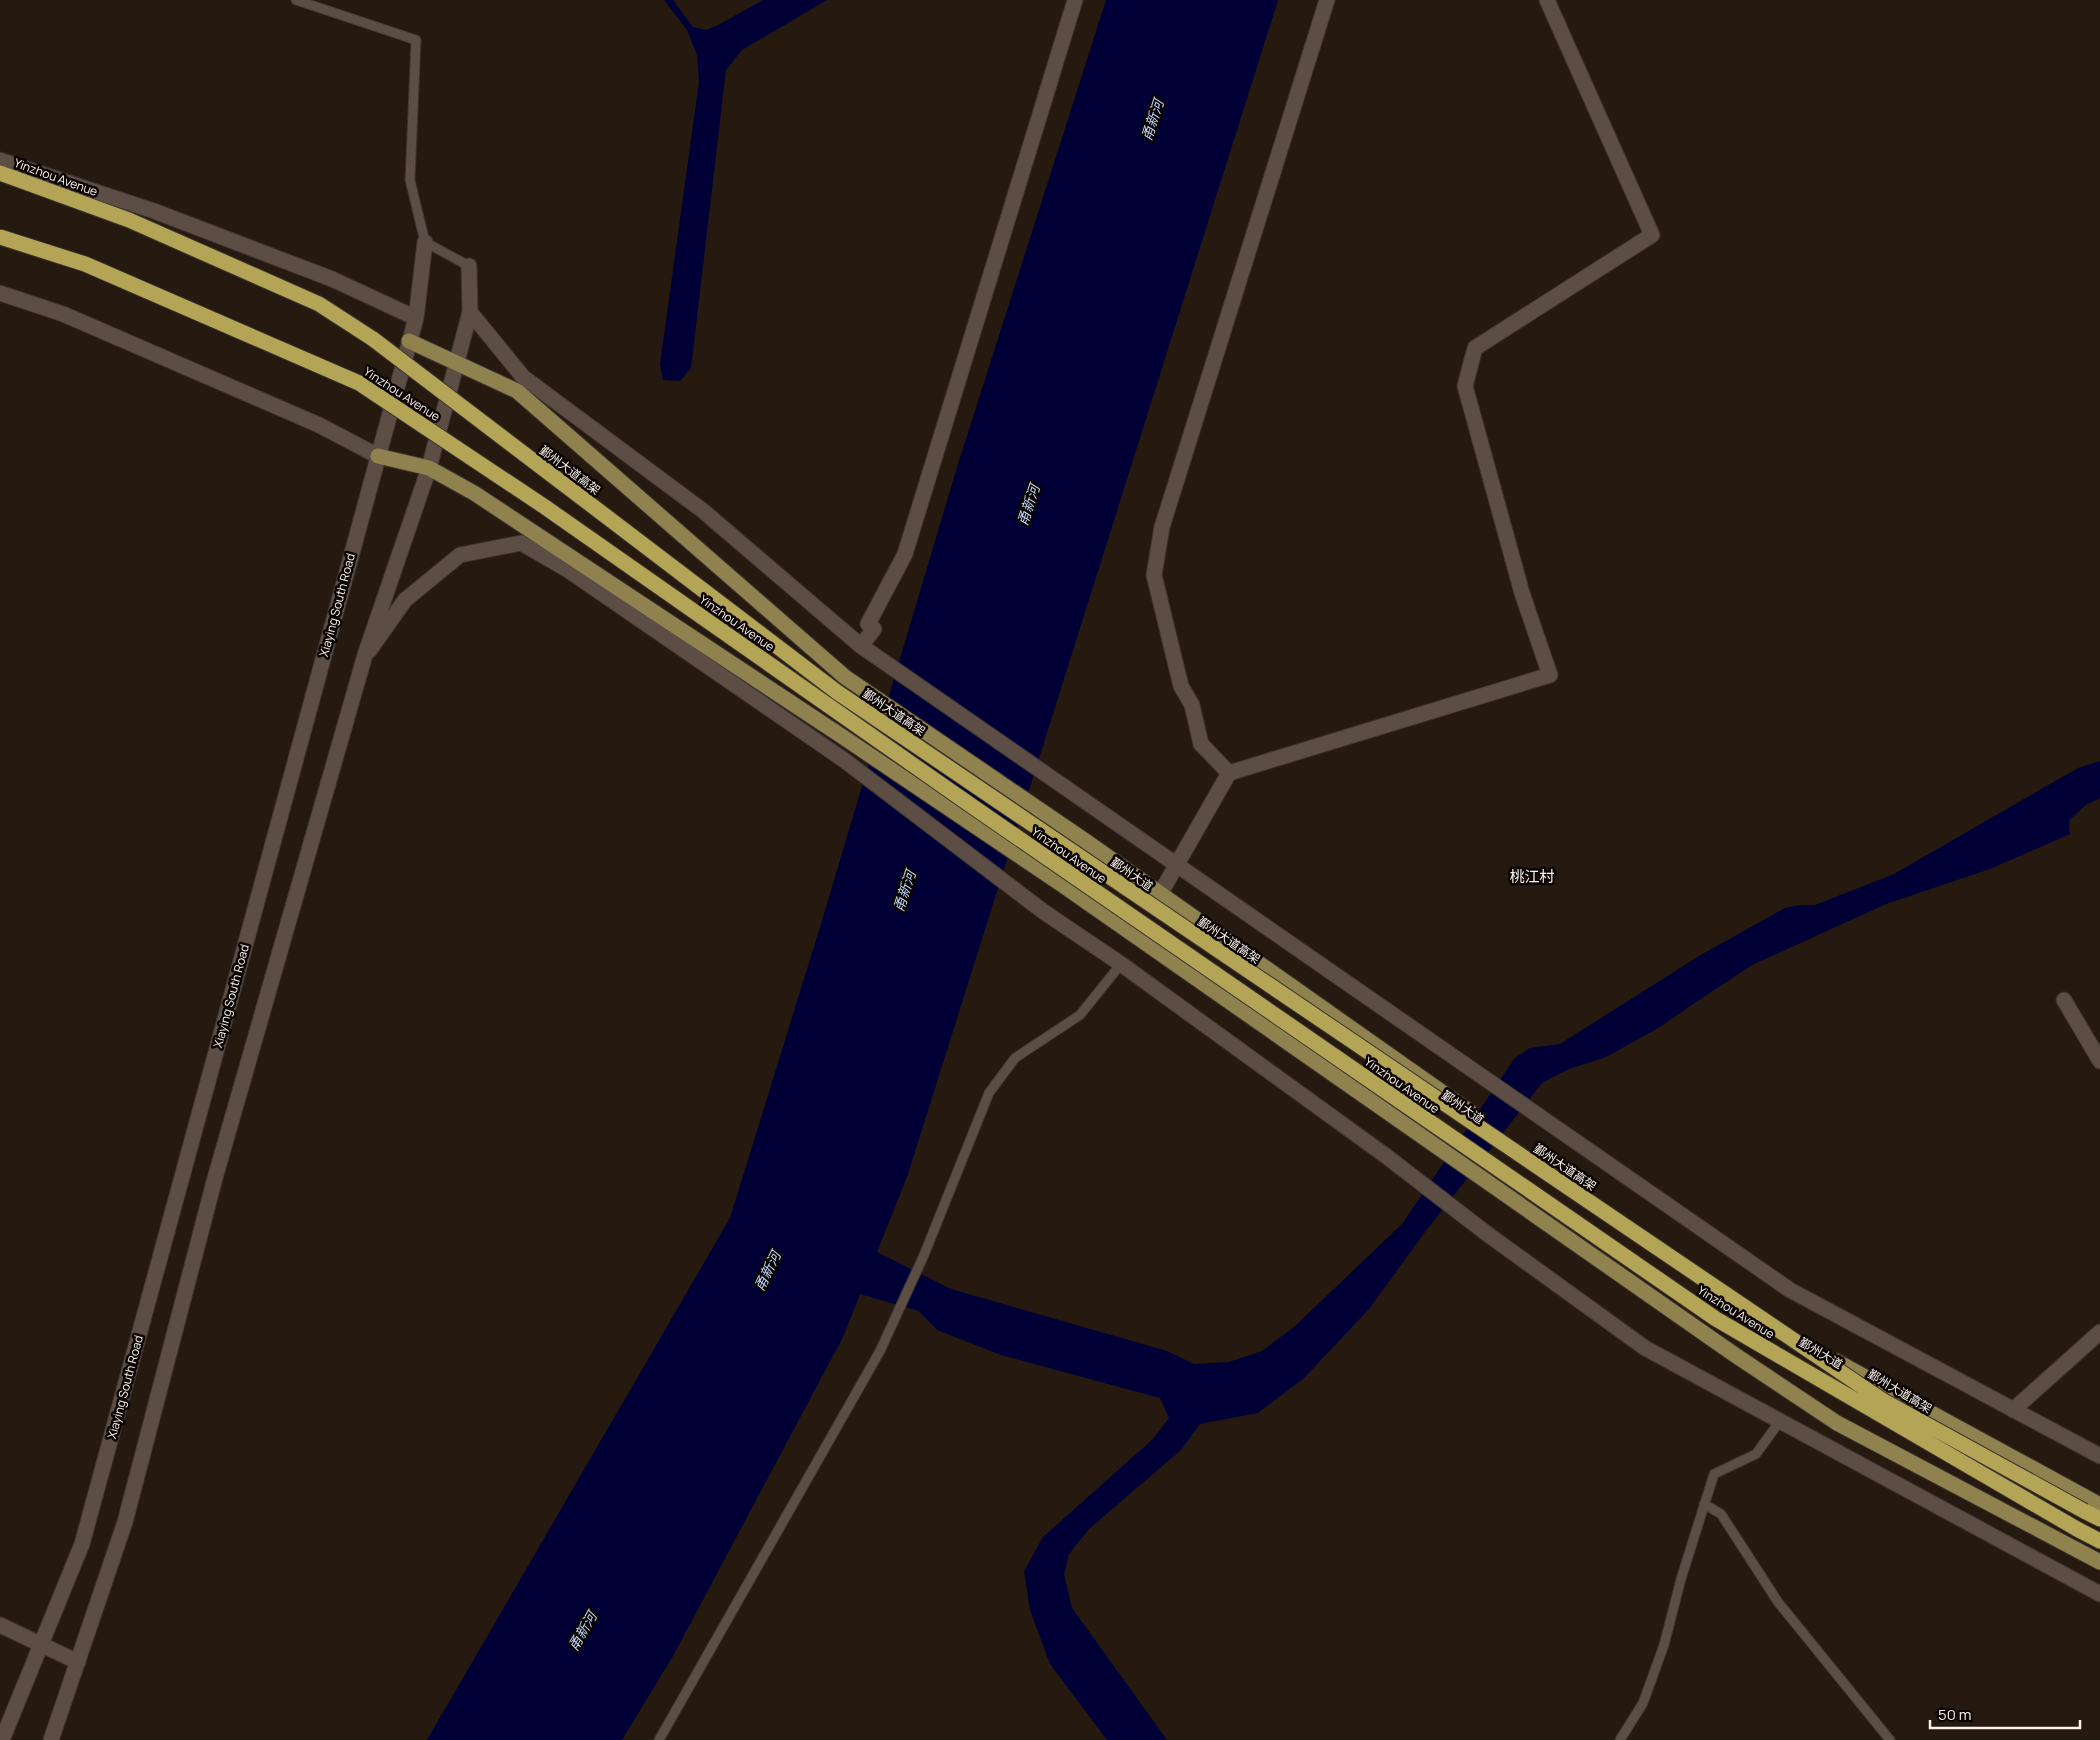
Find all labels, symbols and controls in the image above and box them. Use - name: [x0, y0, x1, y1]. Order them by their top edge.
- water label: 甬新河: [1136, 94, 1168, 143]
- street label: Yinzhou Avenue: [12, 154, 100, 200]
- street label: Yinzhou Avenue: [361, 363, 443, 425]
- street label: 鄞州大道高架: [536, 442, 604, 498]
- water label: 甬新河: [1012, 479, 1044, 528]
- street label: Xiaying South Road: [315, 551, 359, 659]
- street label: Yinzhou Avenue: [696, 591, 778, 655]
- street label: 鄞州大道高架: [859, 685, 929, 739]
- street label: Yinzhou Avenue: [1028, 823, 1110, 887]
- street label: 鄞州大道: [1107, 853, 1157, 895]
- water label: 甬新河: [888, 865, 920, 914]
- district label: 桃江村: [1509, 866, 1555, 887]
- street label: 鄞州大道高架: [1194, 913, 1264, 967]
- street label: Xiaying South Road: [209, 942, 253, 1050]
- street label: Yinzhou Avenue: [1361, 1053, 1443, 1117]
- street label: 鄞州大道: [1438, 1086, 1488, 1128]
- street label: 鄞州大道高架: [1530, 1140, 1600, 1194]
- water label: 甬新河: [749, 1245, 786, 1294]
- street label: Yinzhou Avenue: [1694, 1282, 1778, 1342]
- street label: Xiaying South Road: [103, 1333, 147, 1441]
- street label: 鄞州大道: [1796, 1333, 1846, 1373]
- street label: 鄞州大道高架: [1865, 1365, 1935, 1417]
- water label: 甬新河: [563, 1605, 602, 1654]
- scale bar: [1930, 1698, 2080, 1730]
- text: 50 m: [1938, 1704, 1972, 1725]

